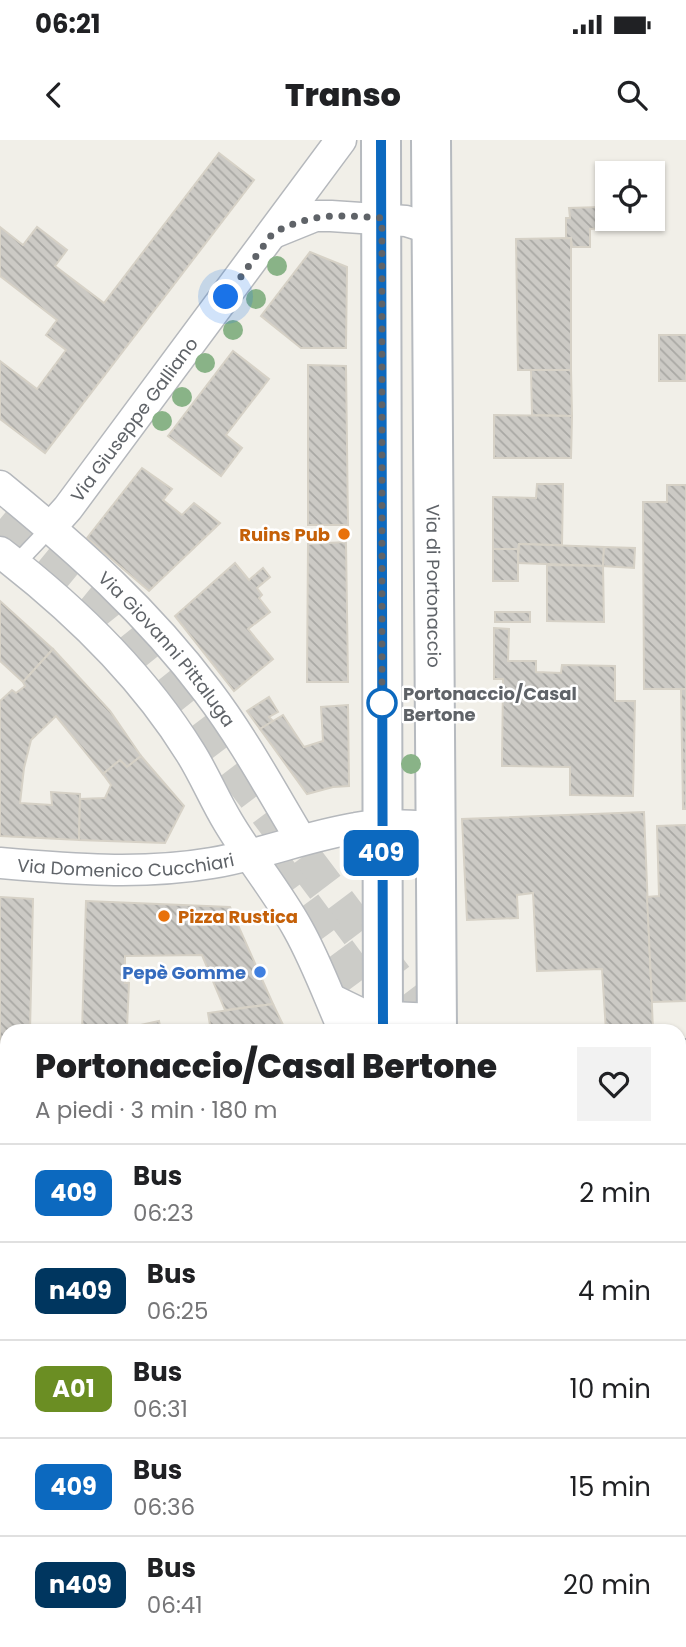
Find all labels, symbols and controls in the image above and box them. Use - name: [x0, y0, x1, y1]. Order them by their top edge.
- text: 06:21: [35, 6, 101, 42]
- text: Transo: [285, 72, 401, 117]
- icon: back: [35, 76, 73, 114]
- icon: search: [613, 76, 651, 114]
- map controls: [595, 161, 665, 231]
- button: locate: [595, 161, 665, 231]
- your location: [208, 279, 243, 314]
- street label: Via Giuseppe Galliano: [64, 332, 203, 507]
- street label: Via di Portonaccio: [421, 504, 447, 668]
- place label: Ruins Pub: [239, 522, 330, 547]
- marker: Ruins Pub: [336, 526, 352, 542]
- street label: Via Giovanni Pittaluga: [93, 565, 241, 731]
- place label: Portonaccio/Casal Bertone: [403, 681, 577, 727]
- marker: Portonaccio/Casal Bertone: [367, 688, 397, 718]
- line badge: 409: [341, 830, 421, 876]
- text: 409: [358, 836, 404, 869]
- street label: Via Domenico Cucchiari: [16, 847, 236, 882]
- place label: Pizza Rustica: [178, 904, 298, 929]
- marker: Pizza Rustica: [156, 908, 172, 924]
- place label: Pepè Gomme: [122, 960, 246, 985]
- marker: Pepè Gomme: [252, 964, 268, 980]
- text: Portonaccio/Casal Bertone: [35, 1043, 497, 1090]
- button: heart: [577, 1047, 651, 1121]
- text: A piedi · 3 min · 180 m: [35, 1094, 278, 1126]
- text: Bus: [133, 1158, 182, 1194]
- text: 2 min: [579, 1175, 651, 1211]
- text: 409: [50, 1176, 97, 1209]
- text: 06:23: [133, 1197, 194, 1229]
- text: Bus: [147, 1256, 196, 1292]
- text: 4 min: [578, 1273, 651, 1309]
- text: n409: [49, 1274, 112, 1307]
- text: 06:25: [147, 1295, 208, 1327]
- text: Bus: [133, 1354, 182, 1390]
- text: 10 min: [570, 1371, 651, 1407]
- text: A01: [52, 1372, 95, 1405]
- text: 06:31: [133, 1393, 188, 1425]
- text: Bus: [133, 1452, 182, 1488]
- text: 15 min: [570, 1469, 651, 1505]
- text: 409: [50, 1470, 97, 1503]
- text: 06:36: [133, 1491, 195, 1523]
- text: Bus: [147, 1550, 196, 1586]
- text: 20 min: [563, 1567, 651, 1603]
- text: n409: [49, 1568, 112, 1601]
- text: 06:41: [147, 1589, 203, 1621]

